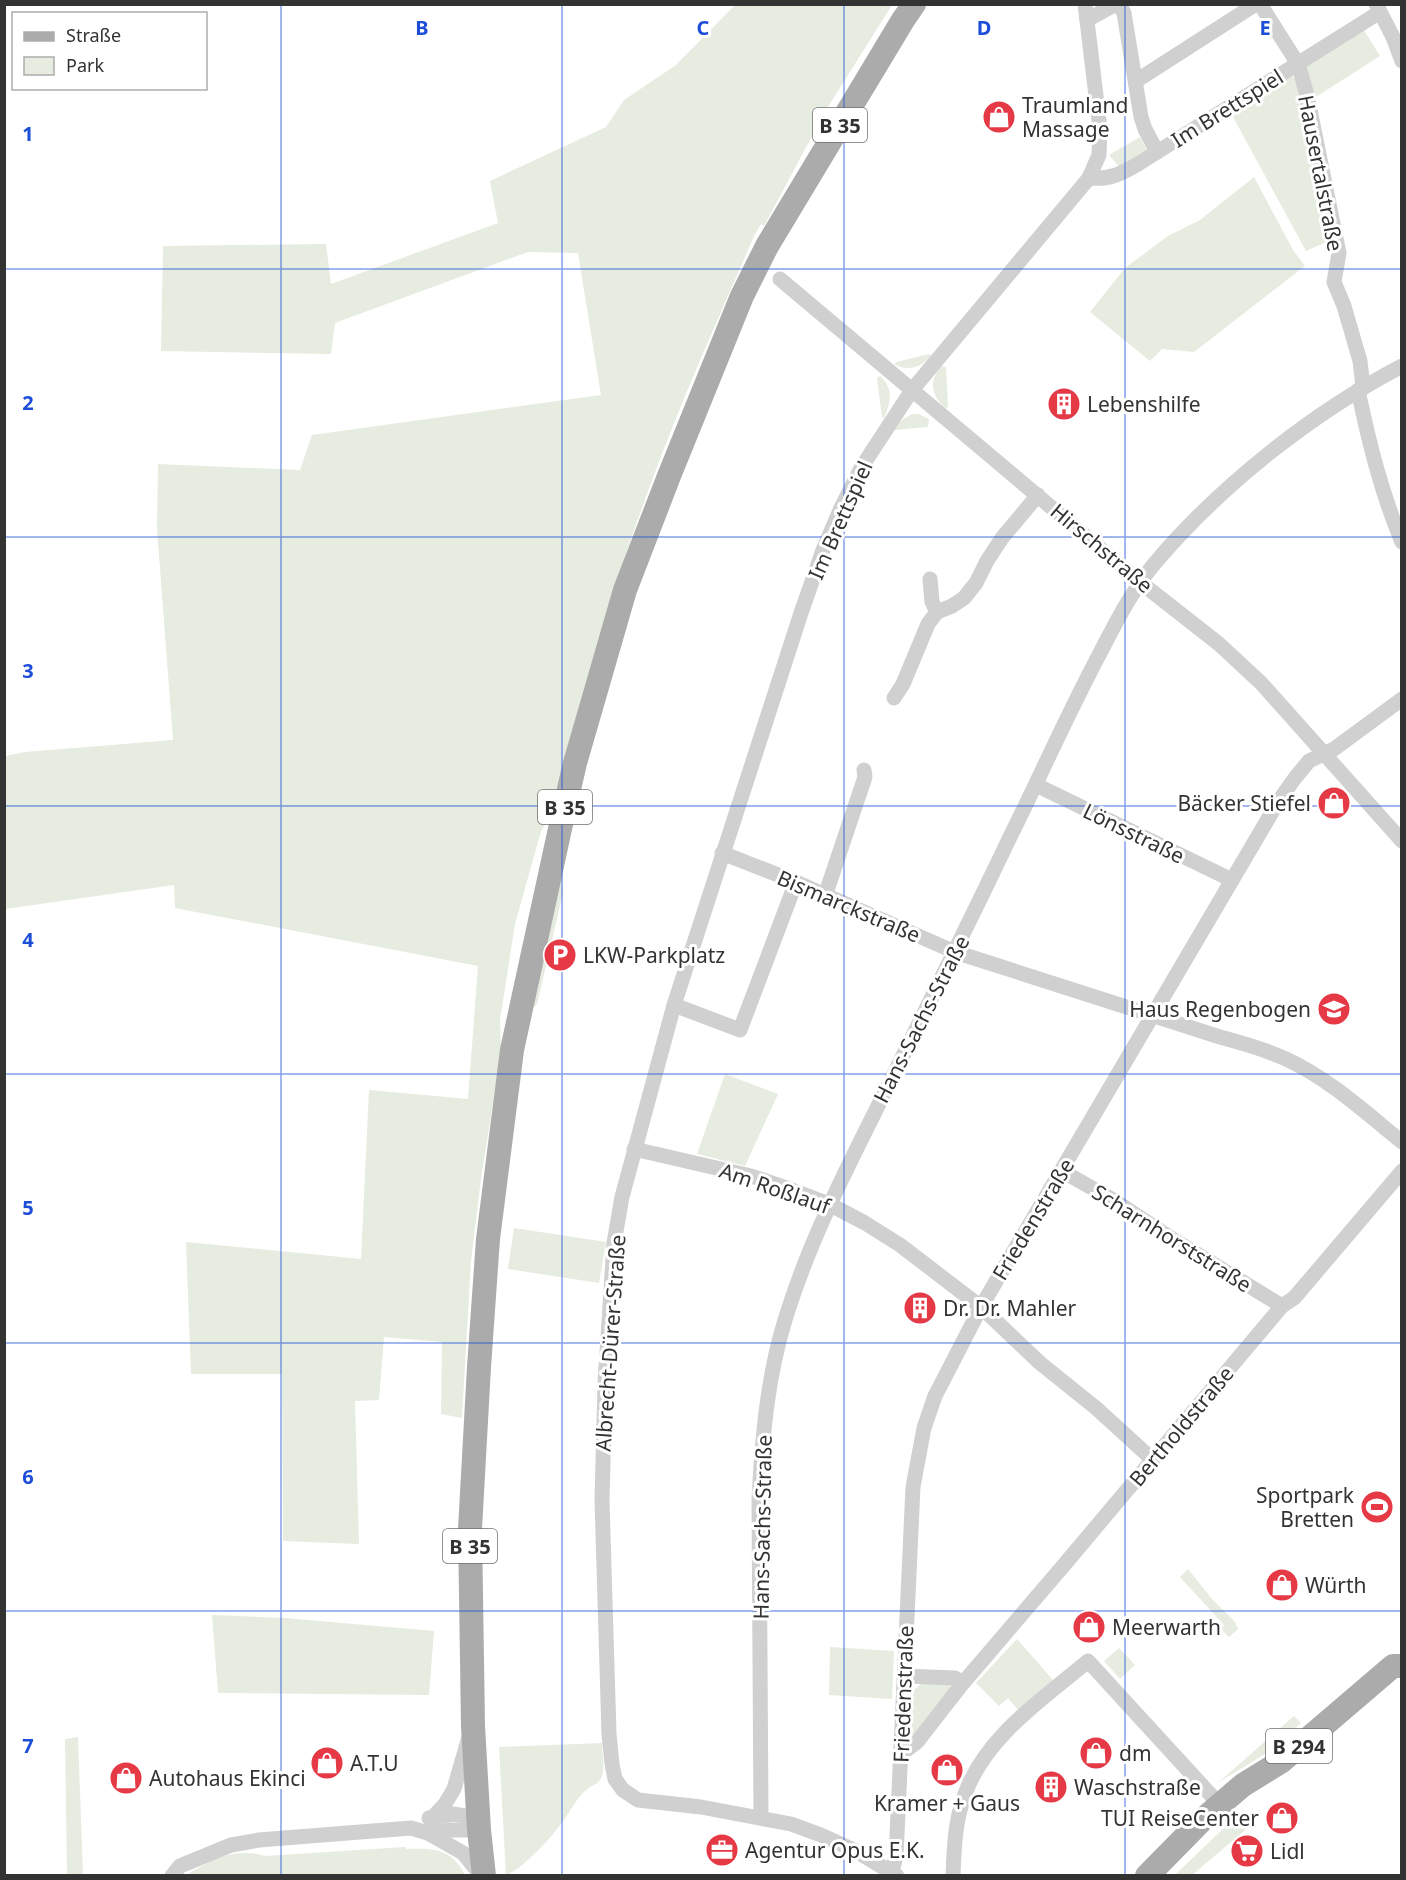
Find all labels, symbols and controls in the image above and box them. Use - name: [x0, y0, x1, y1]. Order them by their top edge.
- legend: [12, 12, 207, 90]
- text: B: [415, 14, 429, 41]
- text: C: [697, 14, 710, 41]
- text: D: [977, 14, 991, 41]
- text: E: [1259, 14, 1271, 41]
- text: Straße: [66, 23, 121, 47]
- text: Park: [66, 53, 104, 77]
- street label: Im Brettspiel: [1166, 63, 1288, 153]
- place label: Traumland Massage: [1022, 91, 1128, 143]
- street label: Hausertalstraße: [1292, 93, 1350, 253]
- shop icon: Traumland Massage: [981, 99, 1017, 135]
- road number: B 35: [813, 108, 867, 142]
- text: 1: [22, 120, 34, 147]
- building icon: Lebenshilfe: [1046, 386, 1082, 422]
- text: 2: [22, 389, 34, 416]
- place label: Lebenshilfe: [1087, 390, 1201, 418]
- street label: Im Brettspiel: [801, 456, 879, 584]
- street label: Hirschstraße: [1045, 497, 1159, 599]
- text: 3: [22, 657, 34, 684]
- shop icon: Bäcker Stiefel: [1316, 785, 1352, 821]
- place label: Bäcker Stiefel: [1177, 789, 1311, 817]
- road number: B 35: [538, 790, 592, 824]
- street label: Lönsstraße: [1079, 796, 1189, 870]
- street label: Bismarckstraße: [773, 863, 925, 949]
- text: 4: [22, 926, 34, 953]
- street label: Hans-Sachs-Straße: [867, 930, 975, 1108]
- parking icon: LKW-Parkplatz: [542, 937, 578, 973]
- place label: LKW-Parkplatz: [583, 941, 725, 969]
- school or university icon: Haus Regenbogen: [1316, 991, 1352, 1027]
- place label: Haus Regenbogen: [1129, 995, 1311, 1023]
- street label: Friedenstraße: [986, 1153, 1080, 1285]
- street label: Am Roßlauf: [716, 1156, 836, 1221]
- street label: Scharnhorststraße: [1087, 1178, 1257, 1298]
- text: 5: [22, 1194, 34, 1221]
- street label: Albrecht-Dürer-Straße: [588, 1234, 632, 1452]
- building icon: Dr. Dr. Mahler: [902, 1290, 938, 1326]
- place label: Dr. Dr. Mahler: [943, 1294, 1077, 1322]
- street label: Bertholdstraße: [1123, 1360, 1239, 1492]
- street label: Hans-Sachs-Straße: [746, 1434, 778, 1620]
- text: 6: [22, 1463, 34, 1490]
- place label: Sportpark Bretten: [1256, 1481, 1355, 1533]
- sports icon: Sportpark Bretten: [1359, 1489, 1395, 1525]
- road number: B 35: [443, 1529, 497, 1563]
- shop icon: Würth: [1264, 1567, 1300, 1603]
- place label: Würth: [1305, 1571, 1367, 1599]
- shop icon: Meerwarth: [1071, 1609, 1107, 1645]
- place label: Meerwarth: [1112, 1613, 1221, 1641]
- street label: Friedenstraße: [887, 1625, 919, 1763]
- road number: B 294: [1266, 1729, 1332, 1763]
- text: 7: [22, 1732, 34, 1759]
- shop icon: dm: [1078, 1735, 1114, 1771]
- place label: dm: [1119, 1739, 1152, 1767]
- shop icon: A.T.U: [309, 1745, 345, 1781]
- place label: A.T.U: [350, 1749, 399, 1777]
- shop icon: Kramer + Gaus: [929, 1752, 965, 1788]
- shop icon: Autohaus Ekinci: [108, 1760, 144, 1796]
- place label: Autohaus Ekinci: [149, 1764, 306, 1792]
- building icon: Waschstraße: [1033, 1769, 1069, 1805]
- place label: Waschstraße: [1074, 1773, 1201, 1801]
- place label: Kramer + Gaus: [874, 1789, 1020, 1817]
- shop icon: TUI ReiseCenter: [1264, 1800, 1300, 1836]
- place label: TUI ReiseCenter: [1101, 1804, 1259, 1832]
- office icon: Agentur Opus E.K.: [704, 1832, 740, 1868]
- supermarket icon: Lidl: [1229, 1833, 1265, 1869]
- place label: Agentur Opus E.K.: [745, 1836, 925, 1864]
- place label: Lidl: [1270, 1837, 1305, 1865]

